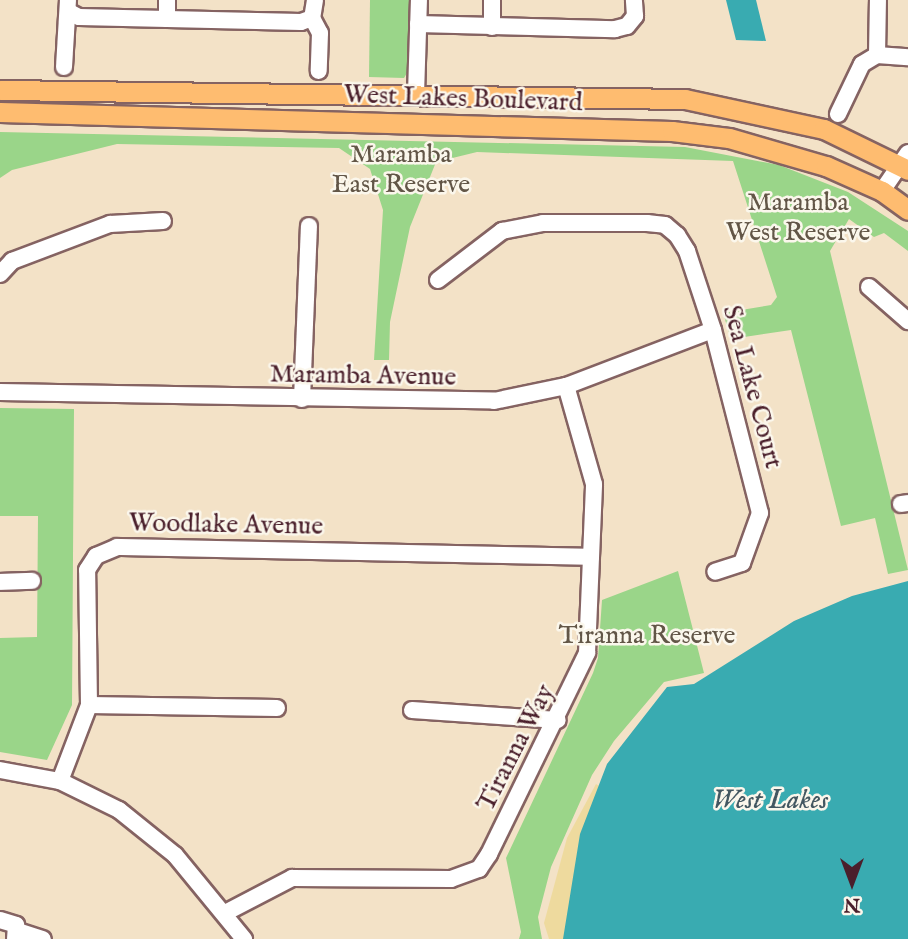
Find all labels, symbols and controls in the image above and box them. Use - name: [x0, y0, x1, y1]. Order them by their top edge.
- street label: West Lakes Boulevard: [343, 79, 583, 119]
- park label: Maramba East Reserve: [332, 139, 470, 200]
- park label: Maramba West Reserve: [726, 187, 870, 248]
- street label: Sea Lake Court: [715, 302, 789, 472]
- street label: Maramba Avenue: [269, 359, 457, 393]
- street label: Woodlake Avenue: [129, 508, 323, 542]
- park label: Tiranna Reserve: [559, 620, 735, 652]
- street label: Tiranna Way: [471, 679, 561, 817]
- water label: West Lakes: [712, 784, 828, 818]
- north arrow: [817, 848, 887, 918]
- text: N: [844, 892, 860, 916]

